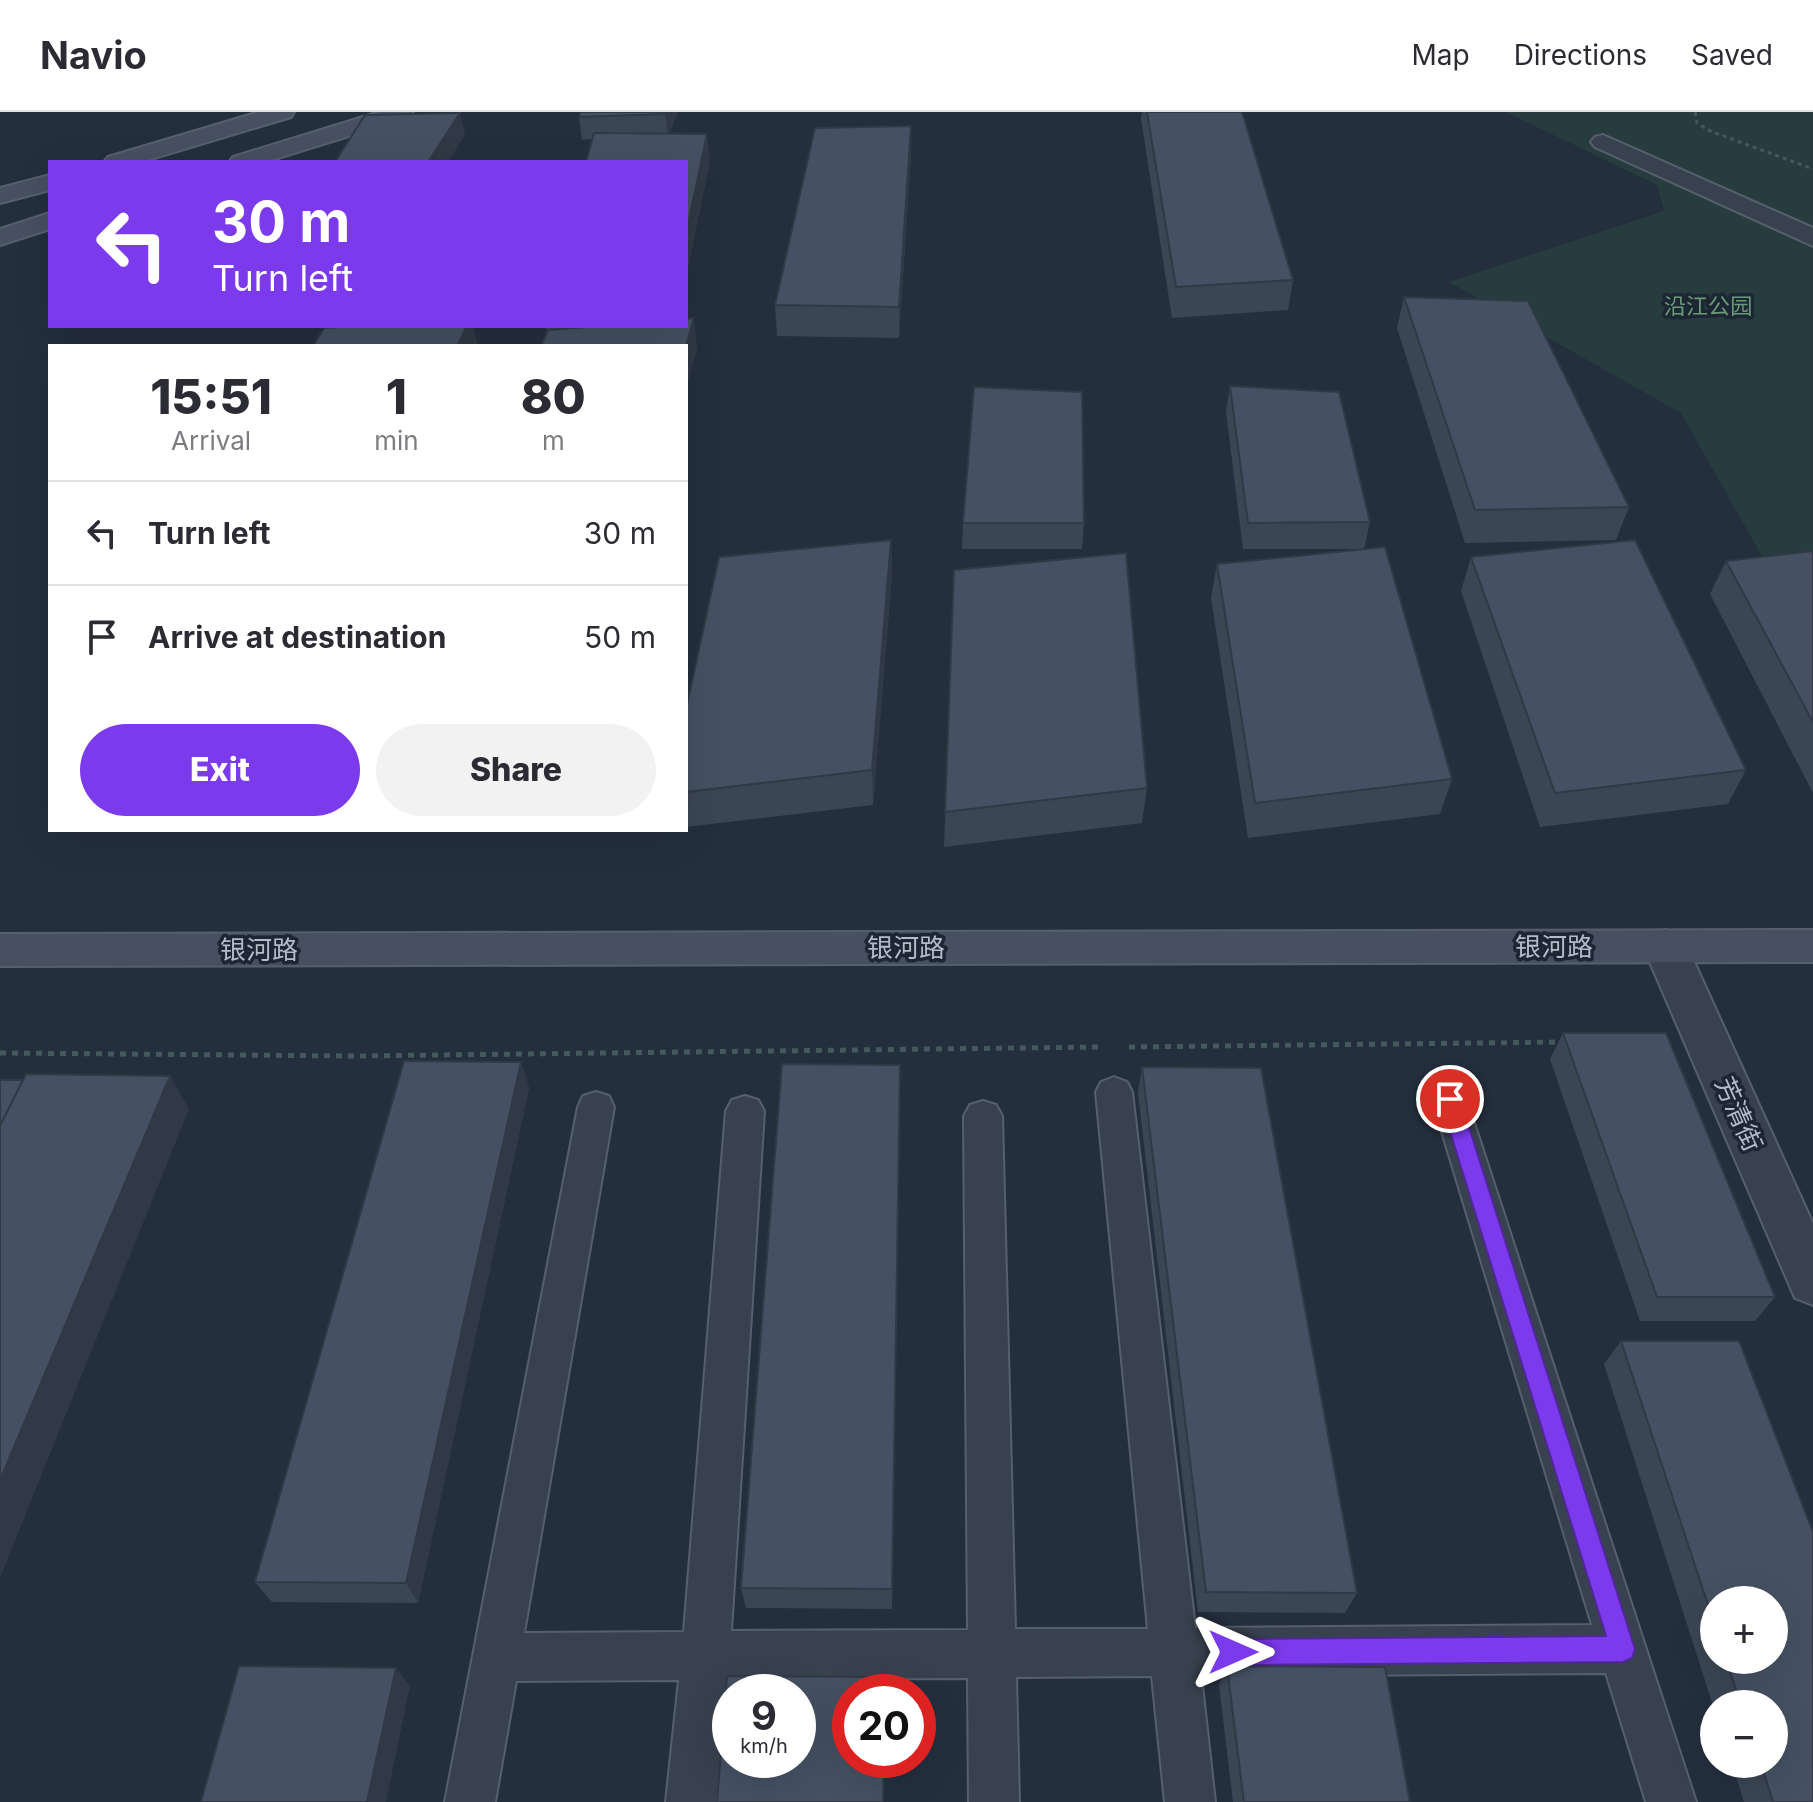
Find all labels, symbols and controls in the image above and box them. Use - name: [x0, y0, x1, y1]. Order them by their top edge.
- text: Navio: [40, 32, 147, 78]
- text: Map: [1411, 38, 1470, 72]
- text: Directions: [1514, 38, 1647, 72]
- text: Saved: [1691, 38, 1773, 72]
- text: 30 m: [212, 188, 350, 256]
- icon: left: [80, 192, 184, 296]
- text: Turn left: [212, 256, 353, 300]
- park label: 沿江公园: [1664, 293, 1752, 319]
- text: 15:51: [150, 367, 272, 426]
- text: 1: [386, 367, 407, 426]
- text: 80: [521, 367, 586, 426]
- text: Arrival: [171, 425, 251, 456]
- text: min: [374, 425, 419, 456]
- text: m: [542, 425, 565, 456]
- icon: left: [80, 511, 124, 555]
- text: Turn left: [148, 515, 270, 551]
- text: 30 m: [584, 515, 656, 551]
- icon: arrive: [80, 615, 124, 659]
- text: Arrive at destination: [148, 619, 446, 655]
- text: 50 m: [584, 619, 656, 655]
- button: Exit: [80, 724, 360, 816]
- button: Share: [376, 724, 656, 816]
- street label: 银河路: [1515, 931, 1593, 962]
- street label: 银河路: [867, 932, 945, 963]
- street label: 银河路: [220, 934, 298, 965]
- pin: [1416, 1065, 1484, 1133]
- street label: 芳清街: [1709, 1072, 1769, 1156]
- icon: arrive: [1428, 1077, 1472, 1121]
- map controls: [1700, 1586, 1788, 1778]
- button: +: [1700, 1586, 1788, 1674]
- position arrow: [1191, 1610, 1275, 1694]
- speed limit sign: 20: [832, 1674, 936, 1778]
- button: −: [1700, 1690, 1788, 1778]
- text: 9: [751, 1691, 777, 1740]
- text: km/h: [740, 1734, 788, 1758]

